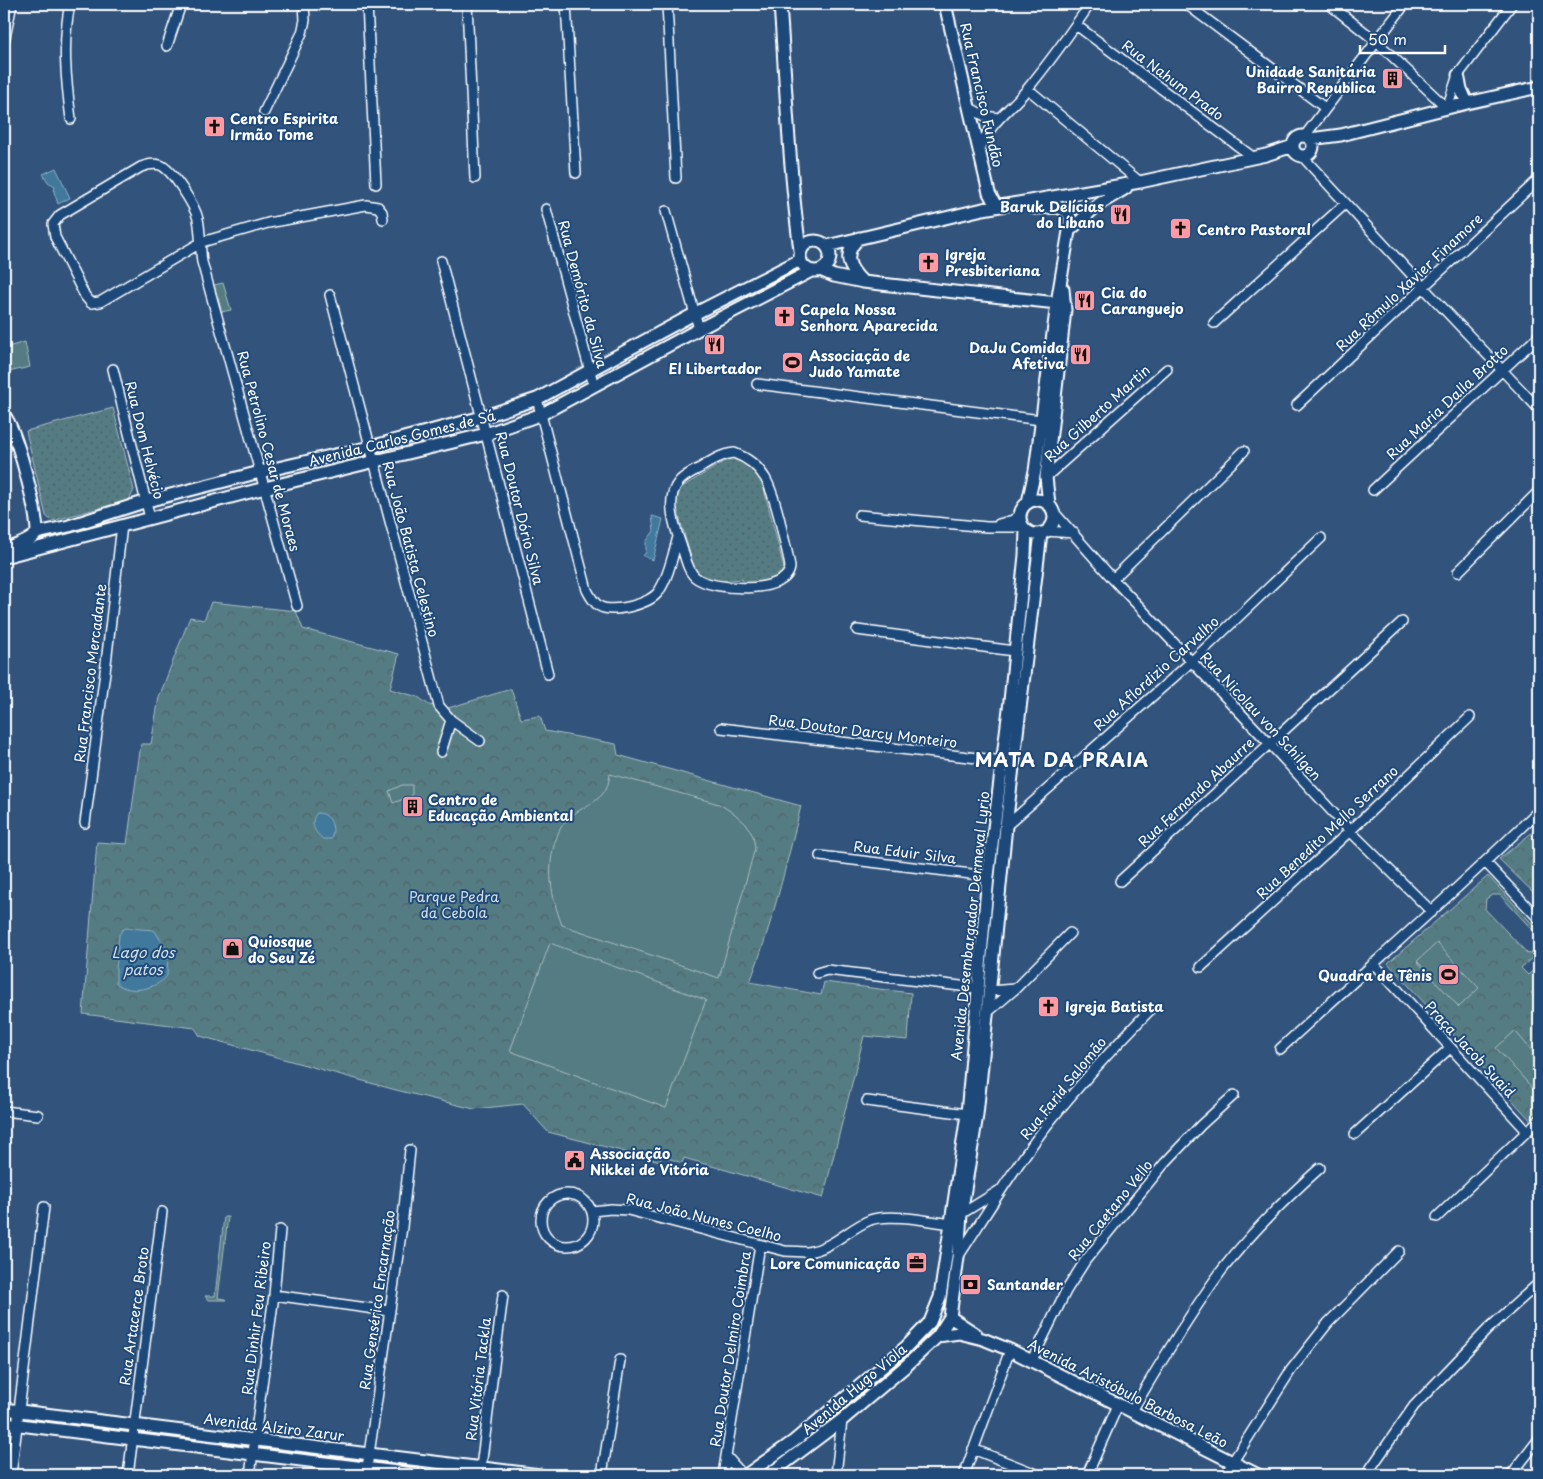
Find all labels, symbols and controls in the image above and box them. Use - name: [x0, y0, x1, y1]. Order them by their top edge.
- street label: Rua Francisco Fundão: [955, 21, 1009, 169]
- scale bar: [1360, 22, 1446, 54]
- text: 50 m: [1368, 27, 1407, 50]
- street label: Rua Nahum Prado: [1118, 35, 1228, 125]
- place label: Unidade Sanitária Bairro Republica: [1245, 61, 1377, 98]
- building icon: Unidade Sanitária Bairro Republica: [1380, 67, 1404, 91]
- place label: Centro Espirita Irmão Tome: [230, 108, 339, 145]
- church icon: Centro Espirita Irmão Tome: [202, 114, 226, 138]
- place label: Baruk Delícias do Líbano: [1000, 196, 1104, 233]
- restaurant icon: Baruk Delícias do Líbano: [1108, 202, 1132, 226]
- street label: Rua Rômulo Xavier Finamore: [1331, 208, 1487, 356]
- church icon: Centro Pastoral: [1169, 217, 1193, 241]
- street label: Rua Demórito da Silva: [553, 218, 613, 371]
- place label: Centro Pastoral: [1197, 219, 1311, 240]
- place label: Igreja Presbiteriana: [945, 244, 1041, 281]
- church icon: Igreja Presbiteriana: [917, 250, 941, 274]
- place label: Cia do Caranguejo: [1101, 282, 1184, 319]
- restaurant icon: Cia do Caranguejo: [1073, 288, 1097, 312]
- place label: Capela Nossa Senhora Aparecida: [800, 299, 938, 336]
- church icon: Capela Nossa Senhora Aparecida: [772, 305, 796, 329]
- restaurant icon: El Libertador: [703, 333, 727, 357]
- place label: DaJu Comida Afetiva: [969, 337, 1065, 374]
- street label: Rua Maria Dalla Brotto: [1381, 340, 1513, 464]
- restaurant icon: DaJu Comida Afetiva: [1069, 343, 1093, 367]
- place label: Associação de Judo Yamate: [809, 345, 910, 382]
- street label: Rua Petrolino Cesar de Moraes: [232, 348, 306, 554]
- sports icon: Associação de Judo Yamate: [781, 351, 805, 375]
- place label: El Libertador: [668, 358, 762, 379]
- street label: Rua Gilberto Martin: [1039, 360, 1155, 466]
- street label: Rua Dom Helvécio: [120, 379, 170, 501]
- street label: Avenida Carlos Gomes de Sá: [306, 405, 498, 471]
- street label: Rua Doutor Dório Silva: [491, 429, 549, 587]
- street label: Rua João Batista Celestino: [377, 459, 445, 639]
- street label: Rua Francisco Mercadante: [69, 582, 111, 764]
- street label: Rua Aflordizio Carvalho: [1089, 611, 1224, 735]
- street label: Rua Nicolau von Schilgen: [1196, 647, 1326, 785]
- street label: Rua Doutor Darcy Monteiro: [767, 709, 959, 753]
- street label: Rua Fernando Abaurre: [1133, 732, 1259, 852]
- district label: MATA DA PRAIA: [975, 745, 1149, 773]
- street label: Rua Benedito Mello Serrano: [1251, 760, 1403, 904]
- place label: Centro de Educação Ambiental: [428, 789, 573, 826]
- street label: Avenida Desembargador Dermeval Lyrio: [945, 790, 995, 1062]
- building icon: Centro de Educação Ambiental: [400, 795, 424, 819]
- street label: Rua Eduir Silva: [852, 835, 958, 869]
- park label: Parque Pedra da Cebola: [409, 886, 499, 923]
- place label: Quiosque do Seu Zé: [248, 931, 316, 968]
- shop icon: Quiosque do Seu Zé: [220, 937, 244, 961]
- water label: Lago dos patos: [111, 940, 176, 980]
- sports icon: Quadra de Tênis: [1436, 963, 1460, 987]
- place label: Quadra de Tênis: [1318, 965, 1432, 986]
- church icon: Igreja Batista: [1037, 994, 1061, 1018]
- place label: Igreja Batista: [1065, 996, 1164, 1017]
- street label: Praça Jacob Suaid: [1420, 996, 1521, 1102]
- street label: Rua Farid Salomão: [1015, 1032, 1111, 1144]
- place label: Associação Nikkei de Vitória: [590, 1143, 709, 1180]
- public building icon: Associação Nikkei de Vitória: [562, 1149, 586, 1173]
- street label: Rua Caetano Vello: [1063, 1155, 1157, 1265]
- street label: Rua João Nunes Coelho: [624, 1188, 784, 1246]
- street label: Rua Gensérico Encarnação: [354, 1208, 400, 1391]
- street label: Rua Dinhir Feu Ribeiro: [236, 1240, 276, 1396]
- street label: Rua Artacerce Broto: [114, 1245, 154, 1387]
- street label: Rua Doutor Delmiro Coimbra: [704, 1249, 756, 1448]
- office icon: Lore Comunicação: [904, 1251, 928, 1275]
- place label: Lore Comunicação: [770, 1253, 900, 1274]
- bank icon: Santander: [959, 1272, 983, 1296]
- place label: Santander: [987, 1274, 1064, 1295]
- street label: Rua Vitória Tackla: [460, 1316, 496, 1442]
- street label: Avenida Aristóbulo Barbosa Leão: [1024, 1333, 1232, 1453]
- street label: Avenida Hugo Viola: [797, 1339, 911, 1439]
- street label: Avenida Alziro Zarur: [203, 1408, 346, 1446]

